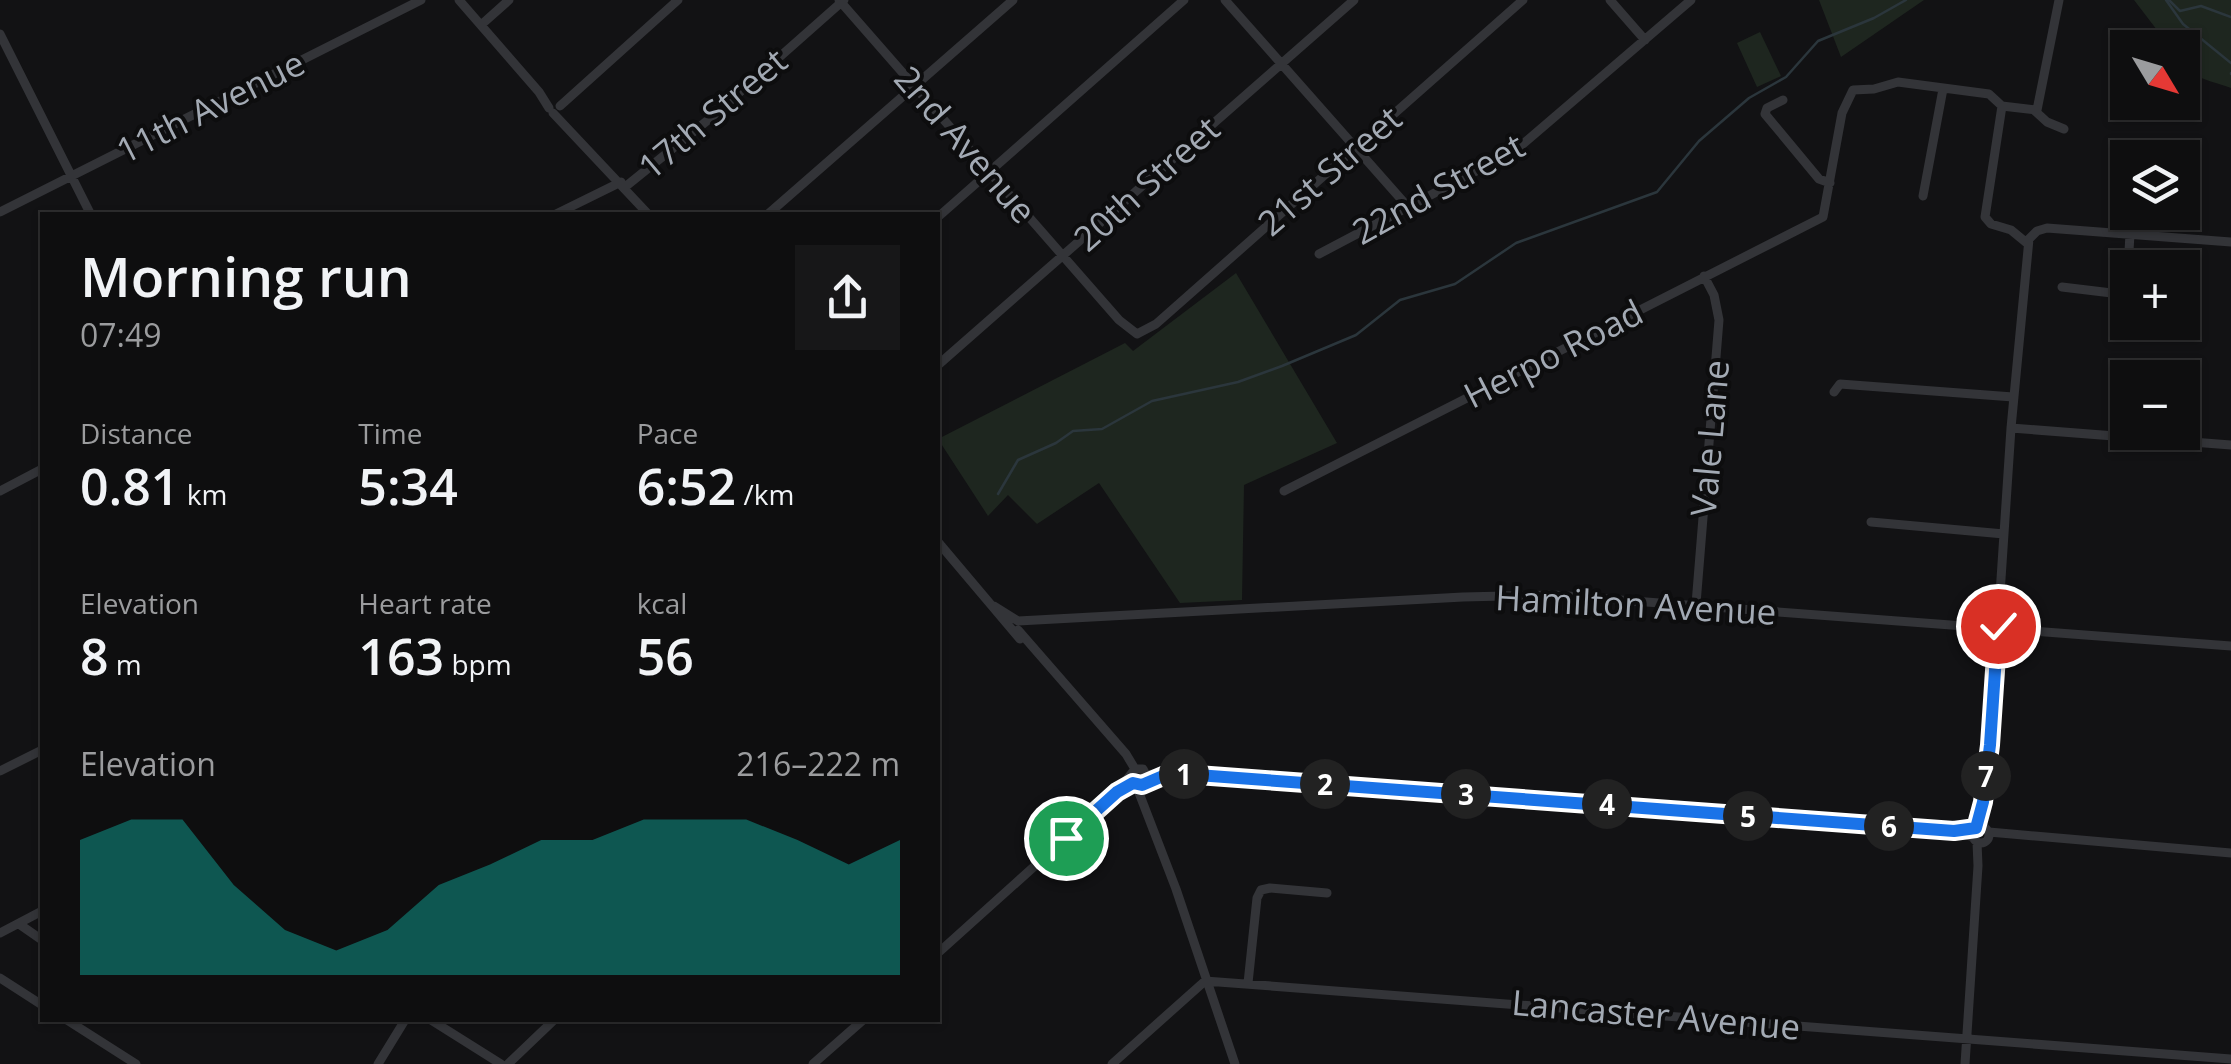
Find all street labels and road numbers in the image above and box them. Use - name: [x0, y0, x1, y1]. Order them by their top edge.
- street label: 17th Street: [628, 37, 796, 189]
- street label: 11th Avenue: [108, 39, 312, 173]
- street label: 2nd Avenue: [885, 55, 1047, 233]
- street label: 21st Street: [1247, 95, 1411, 245]
- street label: 20th Street: [1063, 105, 1229, 261]
- street label: 22nd Street: [1344, 121, 1532, 255]
- street label: Herpo Road: [1456, 288, 1650, 418]
- street label: Vale Lane: [1679, 358, 1739, 518]
- street label: Hamilton Avenue: [1494, 573, 1778, 635]
- street label: Lancaster Avenue: [1510, 978, 1802, 1050]

